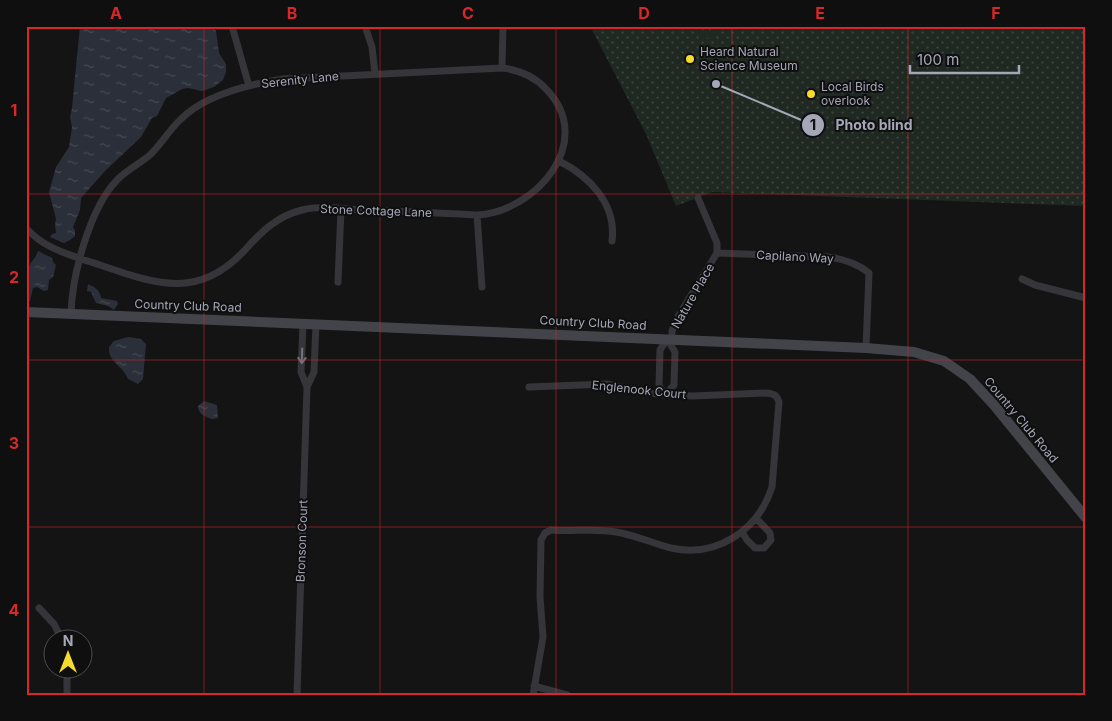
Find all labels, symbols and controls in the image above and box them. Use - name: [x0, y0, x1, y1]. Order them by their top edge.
- text: A: [110, 3, 122, 23]
- text: B: [287, 3, 297, 23]
- text: C: [462, 3, 474, 23]
- text: D: [638, 3, 650, 23]
- text: E: [815, 3, 825, 23]
- text: F: [991, 3, 1001, 23]
- scale bar: [910, 42, 1018, 74]
- place label: Heard Natural Science Museum: [700, 44, 798, 73]
- text: 100 m: [917, 50, 959, 69]
- marker: Heard Natural Science Museum: [684, 53, 696, 65]
- street label: Serenity Lane: [260, 68, 339, 91]
- place label: Local Birds overlook: [821, 79, 884, 108]
- marker: Local Birds overlook: [805, 88, 817, 100]
- text: 1: [11, 100, 17, 120]
- callout: Photo blind: [800, 110, 922, 139]
- text: 1: [810, 115, 816, 134]
- text: Photo blind: [835, 116, 913, 133]
- street label: Stone Cottage Lane: [320, 201, 432, 220]
- street label: Capilano Way: [756, 247, 834, 266]
- street label: Nature Place: [668, 261, 717, 331]
- text: 2: [9, 267, 19, 287]
- street label: Country Club Road: [134, 296, 242, 315]
- street label: Country Club Road: [539, 312, 647, 333]
- one-way arrow: [297, 348, 306, 364]
- street label: Country Club Road: [981, 374, 1062, 466]
- street label: Englenook Court: [591, 377, 687, 402]
- text: 3: [9, 433, 19, 453]
- street label: Bronson Court: [293, 500, 310, 582]
- text: 4: [9, 600, 20, 620]
- north arrow: [42, 628, 92, 678]
- text: N: [63, 632, 73, 649]

